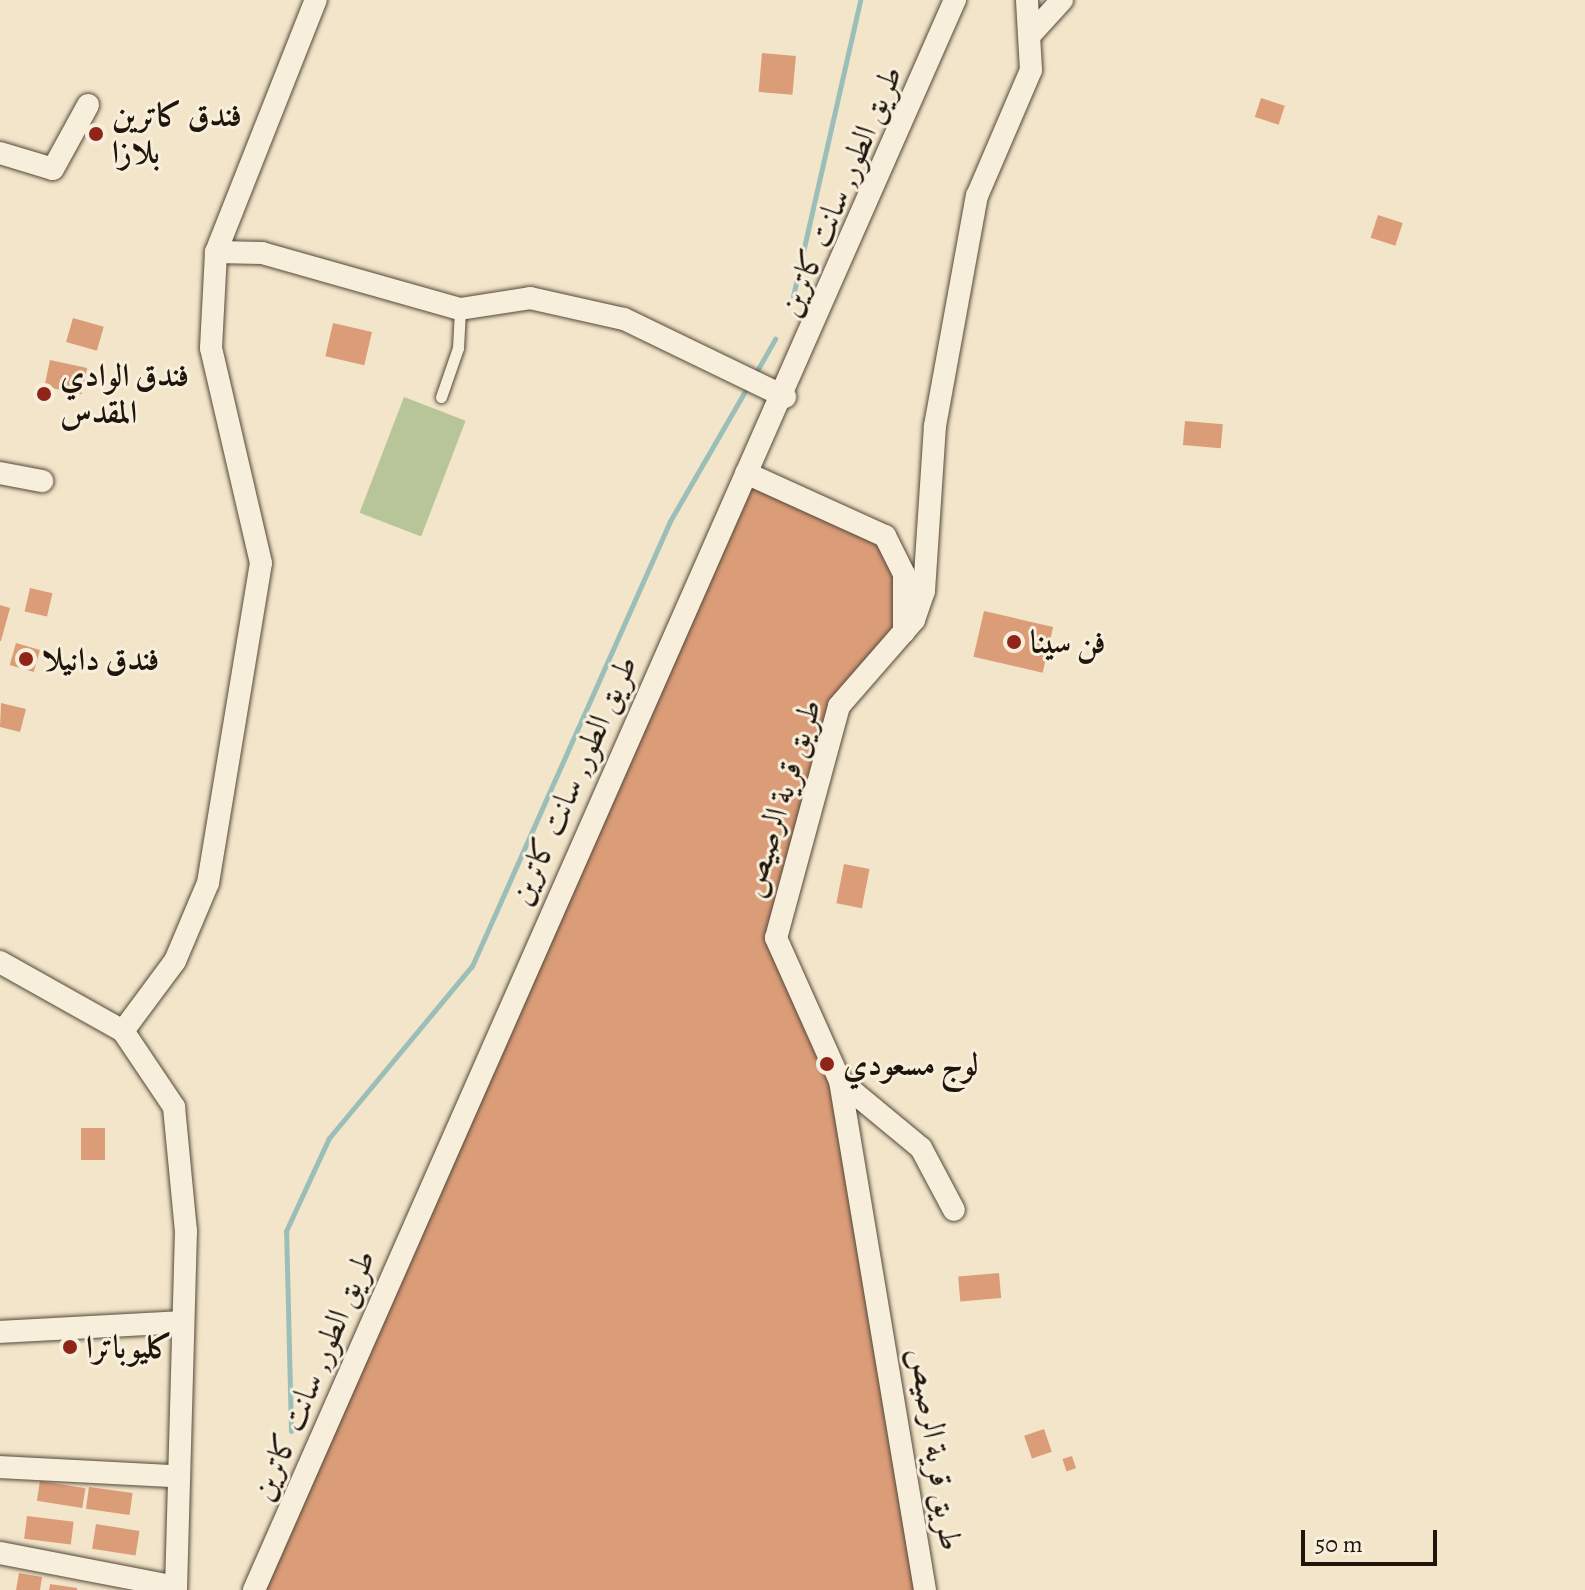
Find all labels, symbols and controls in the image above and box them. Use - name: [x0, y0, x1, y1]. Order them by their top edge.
- street label: طريق الطور, سانت كاترين: [770, 59, 910, 323]
- place label: فندق كاترين بلازا: [112, 97, 242, 172]
- marker: فندق كاترين بلازا: [87, 125, 105, 143]
- place label: فندق الوادي المقدس: [60, 357, 189, 432]
- marker: فندق الوادي المقدس: [35, 385, 53, 403]
- place label: فن سينا: [1030, 623, 1106, 661]
- marker: فن سينا: [1005, 633, 1023, 651]
- place label: فندق دانيلا: [42, 640, 159, 678]
- street label: طريق الطور, سانت كاترين: [501, 649, 645, 911]
- marker: فندق دانيلا: [17, 650, 35, 668]
- street label: طريق قرية الرصيص: [733, 694, 829, 902]
- place label: لوج مسعودي: [843, 1045, 979, 1083]
- marker: لوج مسعودي: [818, 1055, 836, 1073]
- street label: طريق الطور, سانت كاترين: [243, 1243, 383, 1507]
- place label: كليوباترا: [86, 1328, 172, 1366]
- marker: كليوباترا: [61, 1338, 79, 1356]
- street label: طريق قرية الرصيص: [901, 1345, 971, 1553]
- scale bar: [1305, 1514, 1441, 1564]
- text: 50 m: [1315, 1528, 1363, 1560]

